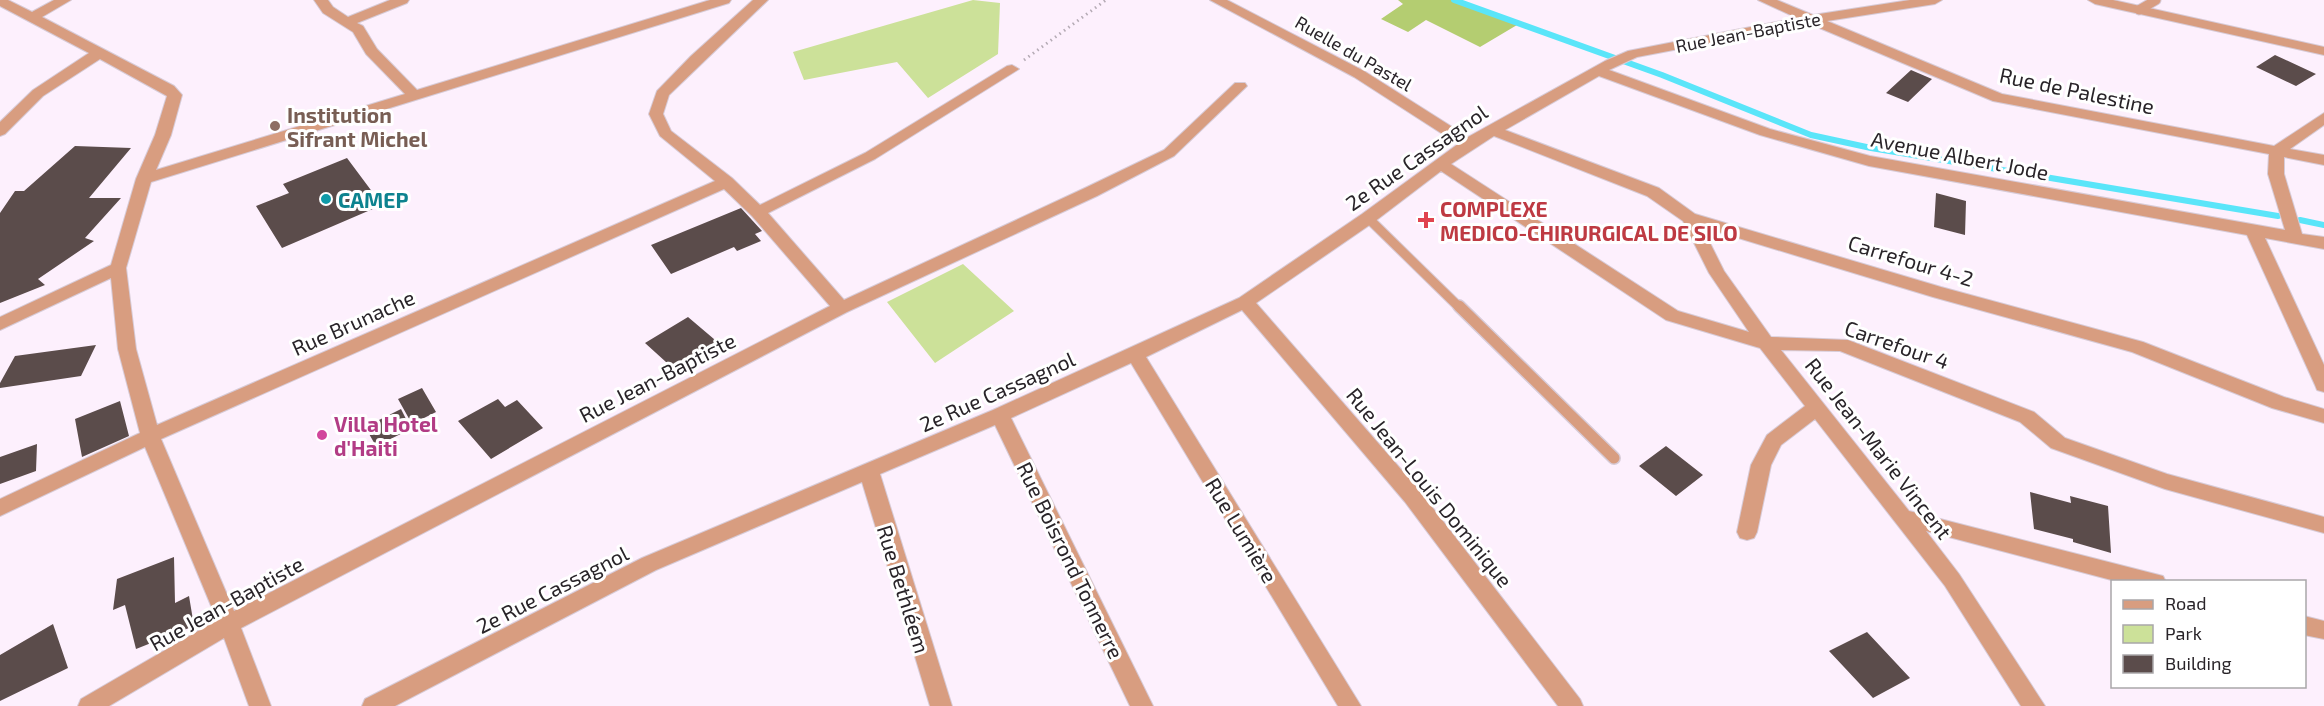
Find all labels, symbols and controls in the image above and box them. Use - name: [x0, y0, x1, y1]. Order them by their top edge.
- street label: Rue Jean-Baptiste: [1674, 7, 1822, 57]
- street label: Ruelle du Pastel: [1292, 11, 1417, 96]
- street label: Rue de Palestine: [1997, 61, 2157, 119]
- street label: 2e Rue Cassagnol: [1340, 98, 1492, 215]
- place label: Institution Sifrant Michel: [287, 102, 427, 151]
- marker: Institution Sifrant Michel: [268, 119, 282, 133]
- street label: Avenue Albert Jode: [1869, 126, 2051, 184]
- place label: CAMEP: [338, 187, 408, 212]
- marker: CAMEP: [319, 192, 333, 206]
- place label: COMPLEXE MEDICO-CHIRURGICAL DE SILO: [1440, 196, 1738, 245]
- marker: COMPLEXE MEDICO-CHIRURGICAL DE SILO: [1417, 211, 1435, 229]
- street label: Carrefour 4-2: [1845, 229, 1977, 291]
- street label: Rue Brunache: [288, 284, 418, 360]
- street label: Carrefour 4: [1842, 314, 1952, 374]
- street label: Rue Jean-Baptiste: [575, 327, 739, 427]
- street label: 2e Rue Cassagnol: [916, 345, 1079, 436]
- street label: Rue Jean-Marie Vincent: [1801, 352, 1957, 544]
- street label: Rue Jean-Louis Dominique: [1342, 382, 1518, 592]
- place label: Villa Hotel d'Haiti: [334, 411, 438, 460]
- marker: Villa Hotel d'Haiti: [315, 428, 329, 442]
- street label: Rue Boisrond Tonnerre: [1013, 458, 1129, 662]
- street label: Rue Lumière: [1201, 473, 1283, 587]
- street label: Rue Bethléem: [873, 522, 935, 656]
- street label: 2e Rue Cassagnol: [472, 540, 633, 638]
- street label: Rue Jean-Baptiste: [145, 550, 307, 656]
- legend: [2111, 580, 2306, 688]
- text: Road: [2165, 592, 2206, 614]
- text: Park: [2165, 622, 2202, 644]
- text: Building: [2165, 652, 2232, 674]

